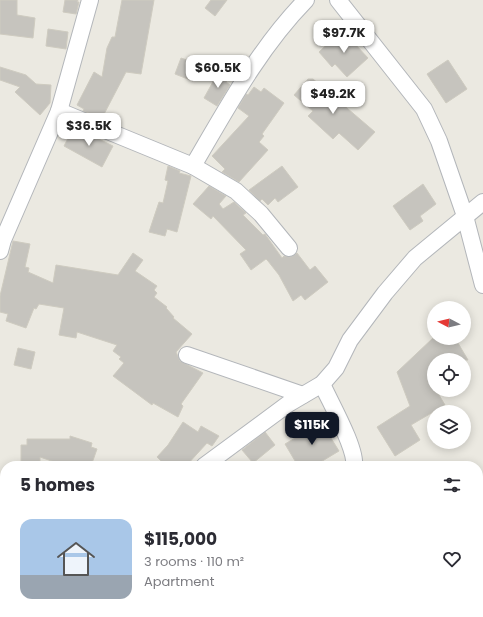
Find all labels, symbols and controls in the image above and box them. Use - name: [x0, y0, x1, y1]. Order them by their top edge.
- pin: $97.7K: [311, 20, 377, 54]
- text: $97.7K: [322, 23, 366, 42]
- pin: $60.5K: [185, 55, 251, 89]
- text: $60.5K: [195, 58, 241, 77]
- pin: $49.2K: [300, 81, 366, 115]
- text: $49.2K: [310, 84, 356, 103]
- pin: $36.5K: [56, 113, 122, 147]
- text: $36.5K: [66, 116, 112, 135]
- north arrow: [427, 301, 471, 345]
- map controls: [427, 301, 471, 449]
- button: locate: [427, 353, 471, 397]
- button: layers: [427, 405, 471, 449]
- pin: $115K: [284, 412, 340, 446]
- text: $115K: [294, 415, 330, 434]
- text: 5 homes: [20, 473, 95, 497]
- icon: filters: [441, 474, 463, 496]
- text: $115,000: [144, 527, 217, 551]
- icon: home: [52, 535, 100, 583]
- icon: heart: [441, 548, 463, 570]
- text: 3 rooms · 110 m²: [144, 552, 244, 571]
- text: Apartment: [144, 572, 214, 591]

